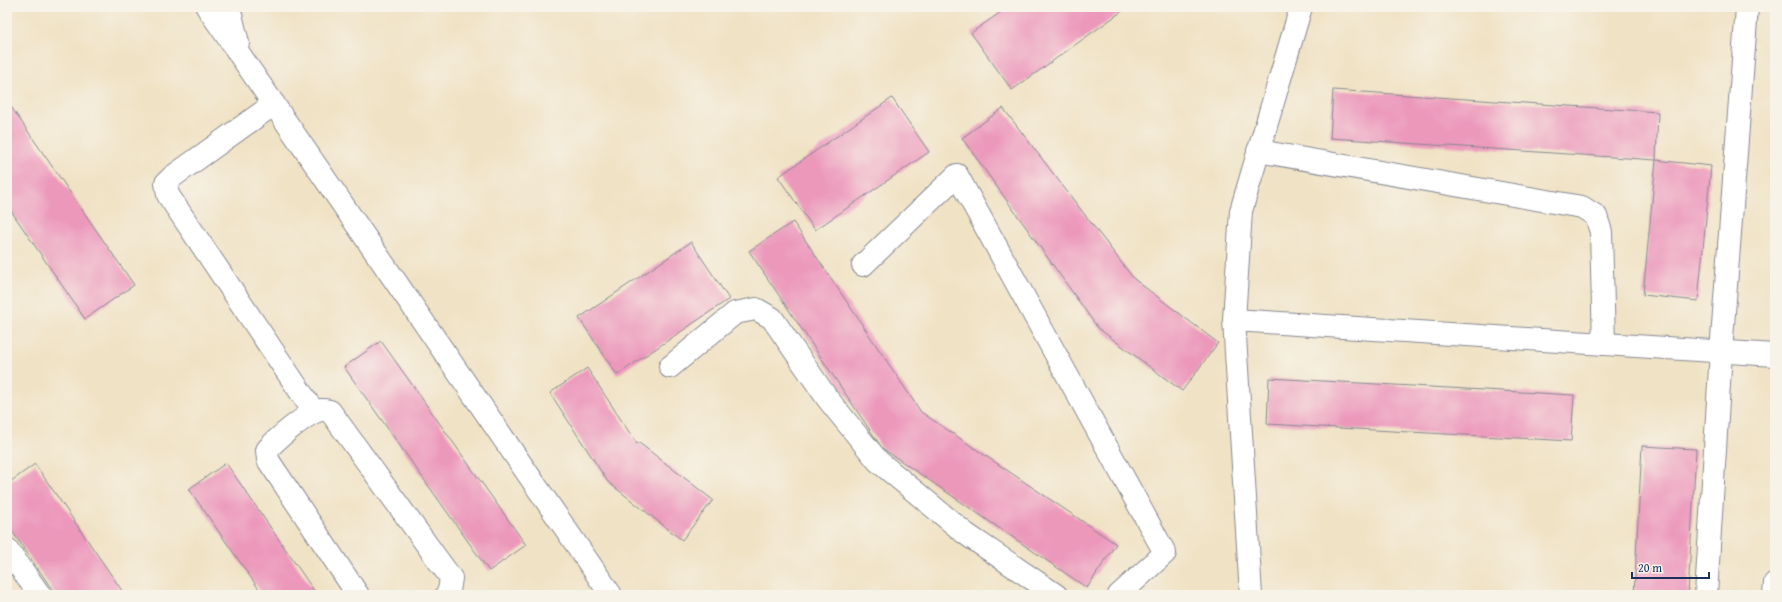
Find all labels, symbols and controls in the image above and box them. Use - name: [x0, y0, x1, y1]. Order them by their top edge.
- scale bar: [1632, 554, 1709, 580]
- text: 20 m: [1638, 559, 1662, 576]

